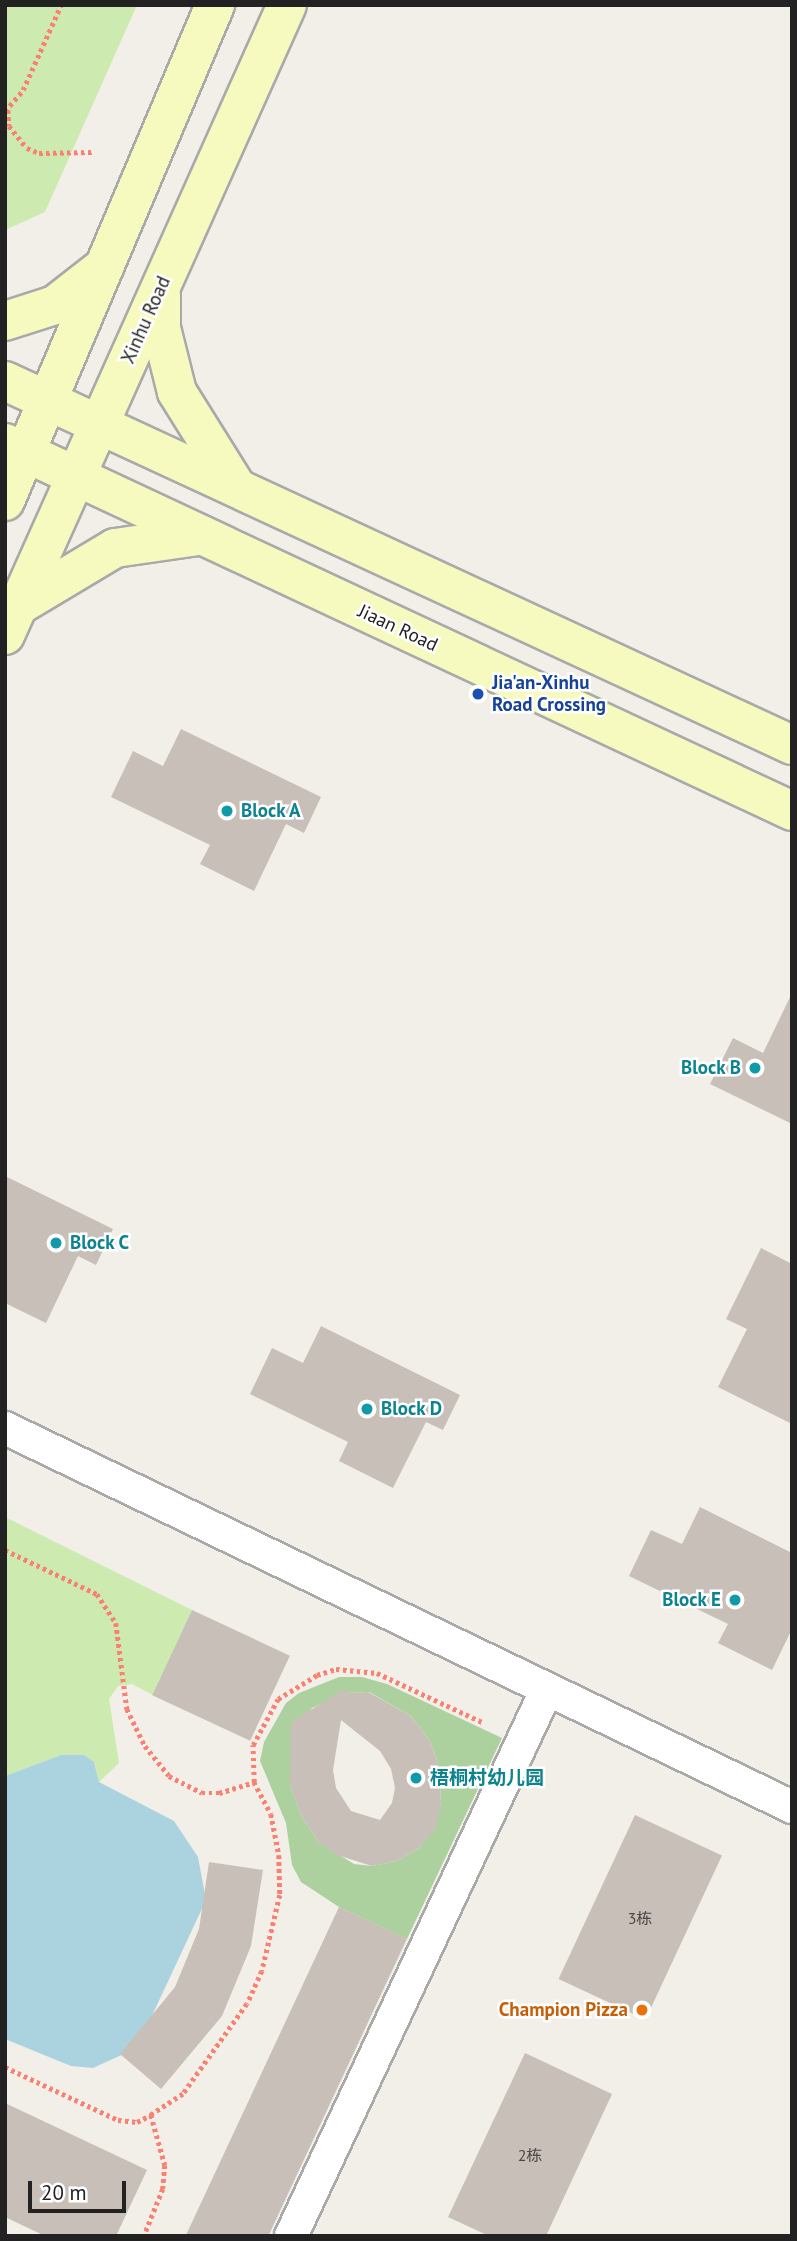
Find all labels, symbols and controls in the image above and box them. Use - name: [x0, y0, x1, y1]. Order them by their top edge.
- street label: Xinhu Road: [117, 273, 175, 367]
- street label: Jiaan Road: [355, 600, 441, 656]
- place label: Jia'an-Xinhu Road Crossing: [492, 672, 606, 716]
- marker: Jia'an-Xinhu Road Crossing: [470, 686, 486, 702]
- place label: Block A: [241, 800, 302, 822]
- marker: Block A: [219, 803, 235, 819]
- place label: Block B: [680, 1057, 741, 1079]
- marker: Block B: [747, 1060, 763, 1076]
- place label: Block C: [70, 1232, 130, 1254]
- marker: Block C: [48, 1235, 64, 1251]
- place label: Block D: [381, 1398, 443, 1420]
- marker: Block D: [359, 1401, 375, 1417]
- place label: Block E: [662, 1589, 721, 1611]
- marker: Block E: [727, 1592, 743, 1608]
- place label: 梧桐村幼儿园: [430, 1767, 544, 1789]
- marker: 梧桐村幼儿园: [408, 1770, 424, 1786]
- house number: 3栋: [628, 1908, 652, 1928]
- place label: Champion Pizza: [499, 1999, 628, 2021]
- marker: Champion Pizza: [634, 2002, 650, 2018]
- house number: 2栋: [518, 2145, 542, 2165]
- scale bar: [32, 2168, 130, 2212]
- text: 20 m: [41, 2179, 87, 2206]

